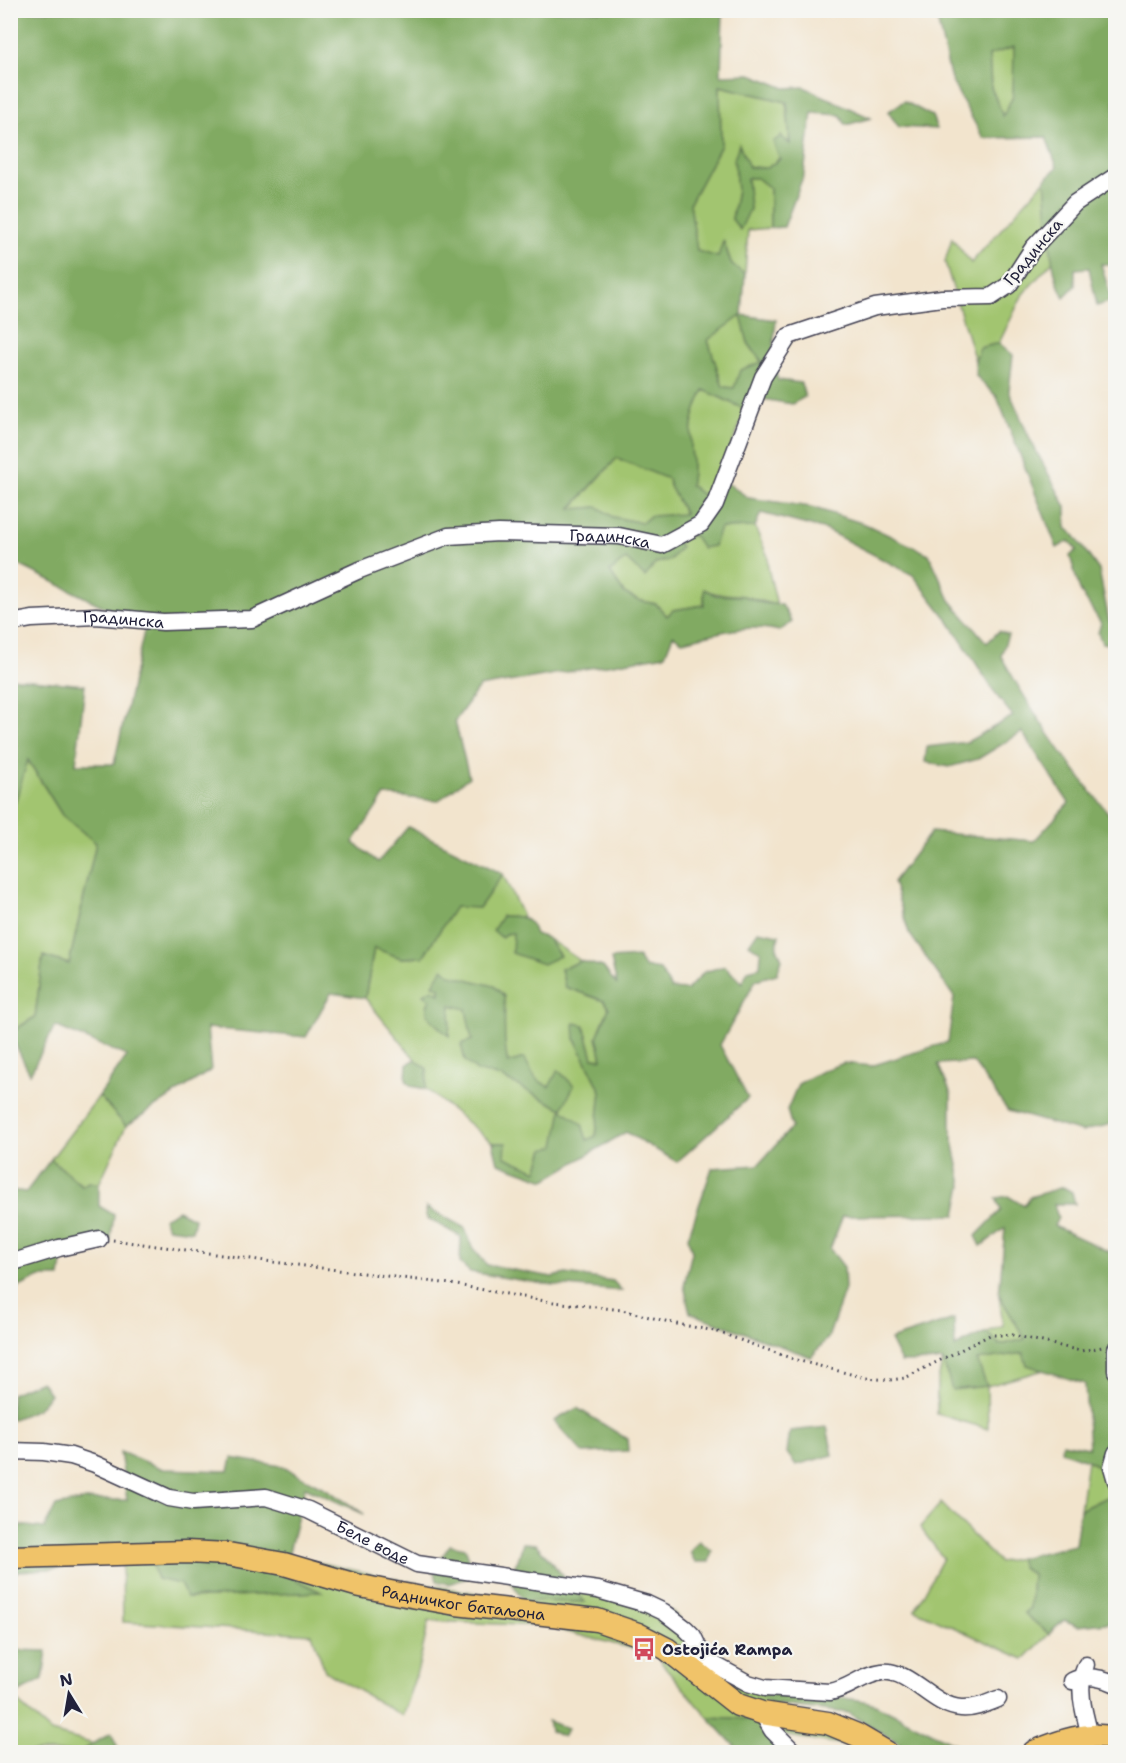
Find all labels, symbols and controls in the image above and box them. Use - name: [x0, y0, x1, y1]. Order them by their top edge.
- street label: Градинска: [999, 214, 1067, 290]
- street label: Градинска: [569, 524, 653, 553]
- street label: Градинска: [82, 605, 165, 633]
- street label: Беле воде: [333, 1515, 413, 1569]
- street label: Радничког батаљона: [380, 1580, 547, 1625]
- bus stop icon: Ostojića Rampa: [631, 1636, 657, 1662]
- place label: Ostojića Rampa: [662, 1639, 792, 1660]
- north arrow: [39, 1664, 99, 1724]
- text: N: [58, 1668, 74, 1691]

